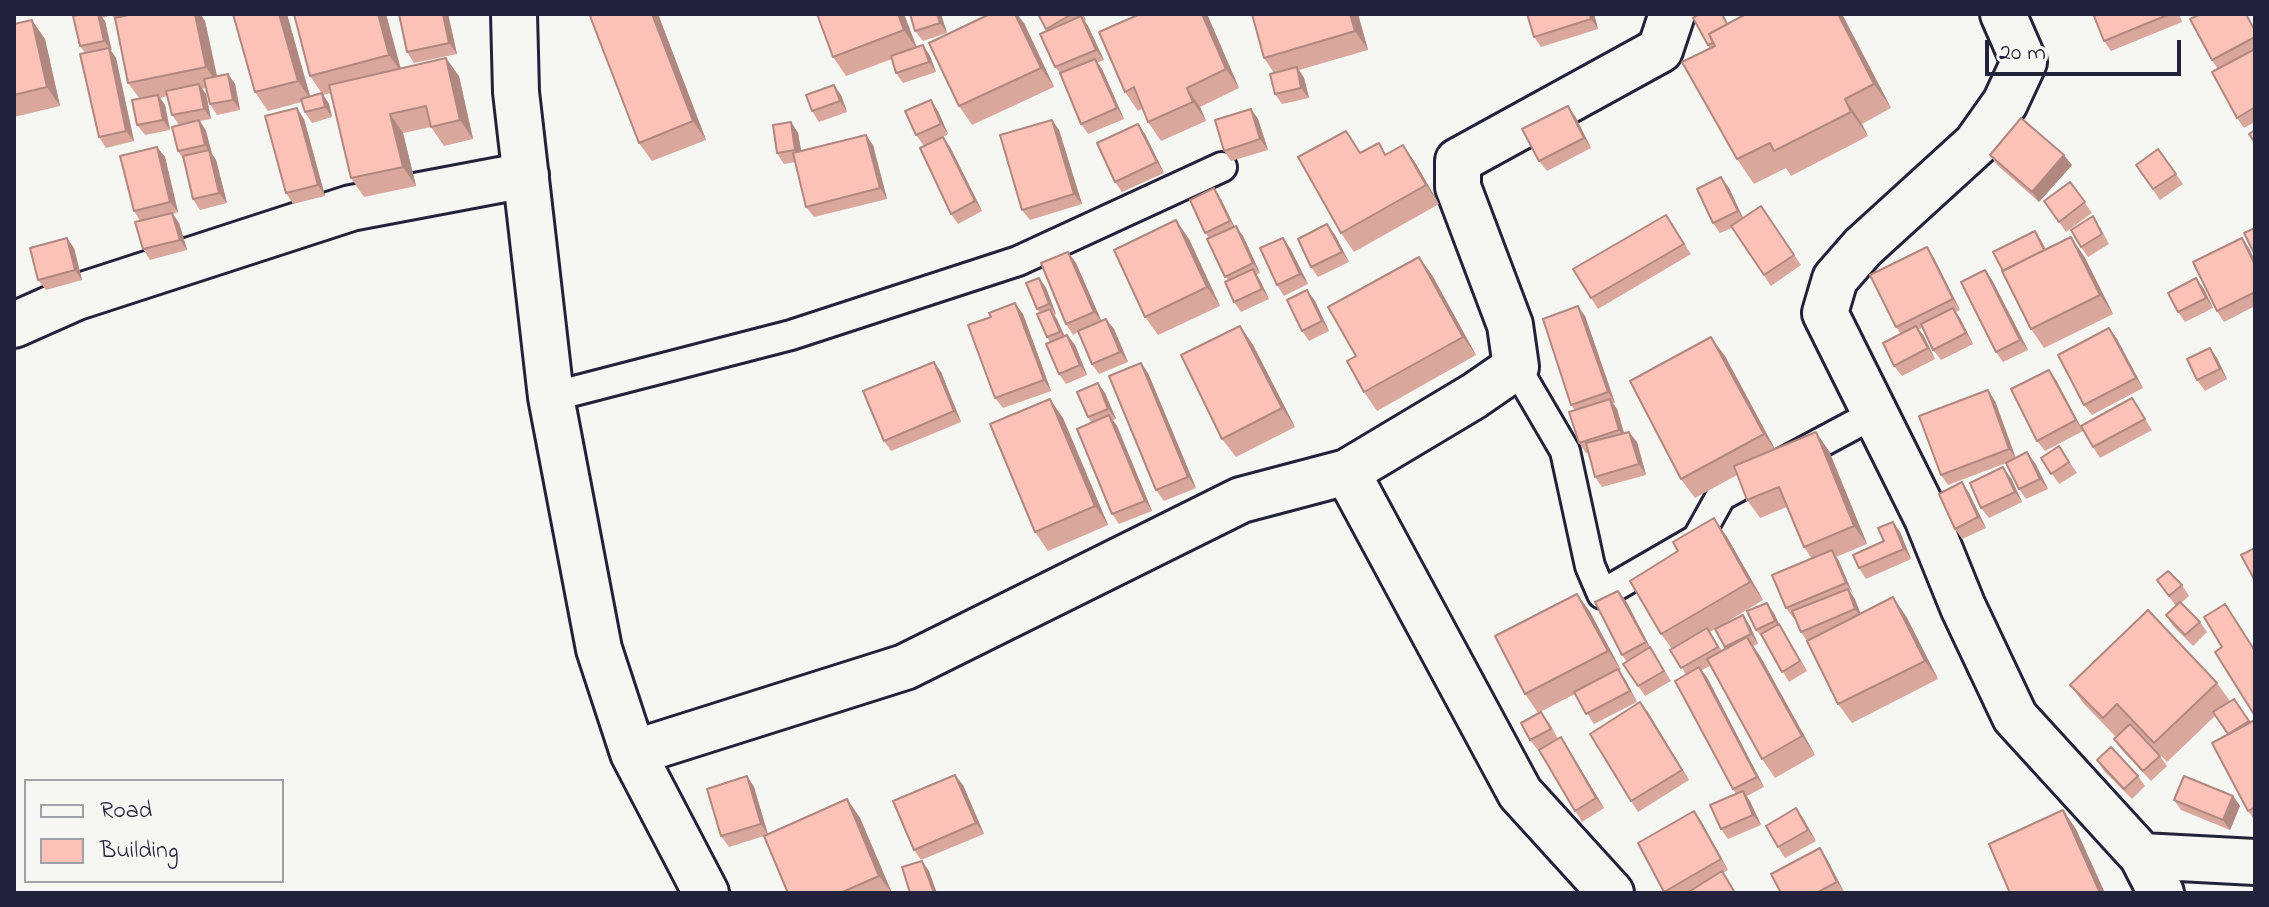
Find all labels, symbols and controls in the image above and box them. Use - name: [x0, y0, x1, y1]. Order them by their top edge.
- scale bar: [1989, 24, 2185, 74]
- text: 20 m: [1999, 36, 2046, 71]
- legend: [24, 779, 284, 883]
- text: Road: [100, 794, 152, 829]
- text: Building: [100, 834, 179, 869]

